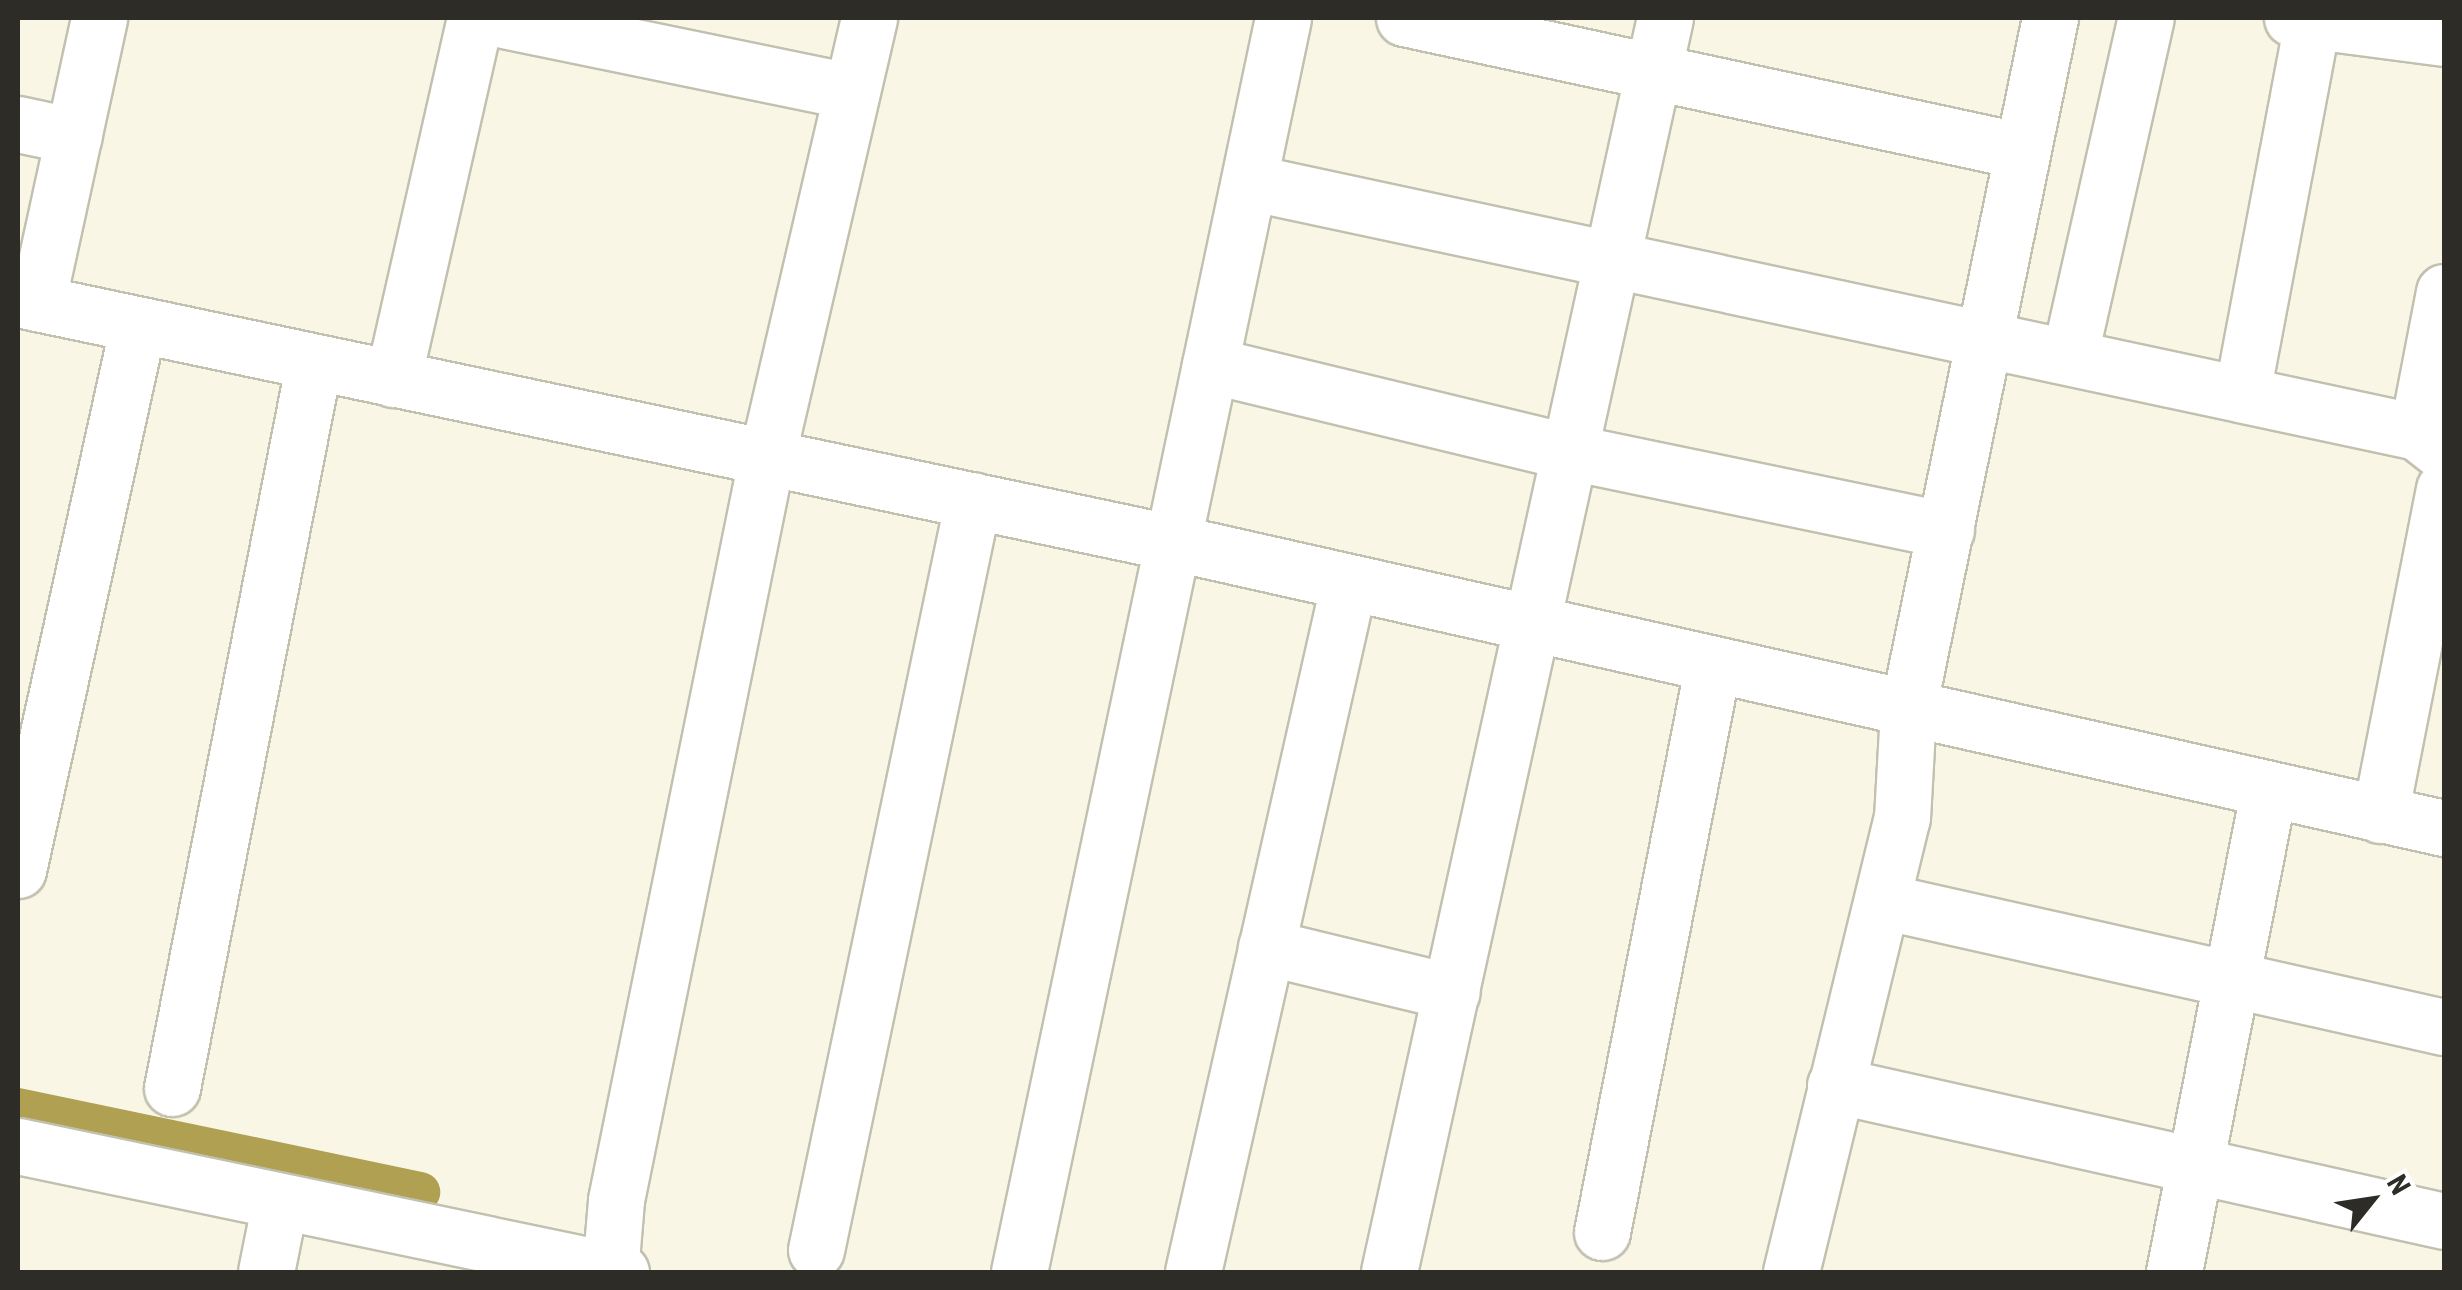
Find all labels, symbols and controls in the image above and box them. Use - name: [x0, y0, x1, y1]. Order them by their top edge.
- north arrow: [2322, 1150, 2422, 1250]
- text: N: [2380, 1169, 2417, 1200]

